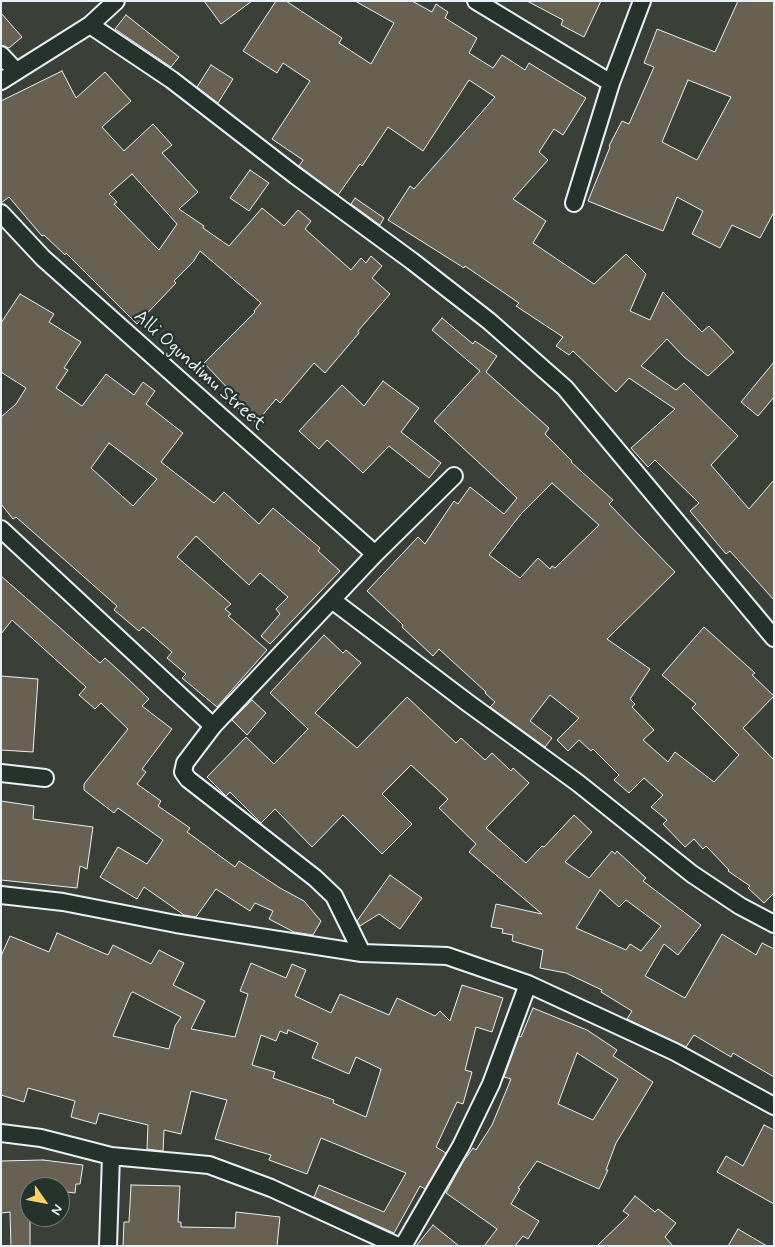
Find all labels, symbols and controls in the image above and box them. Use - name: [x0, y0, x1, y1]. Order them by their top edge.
- street label: Alli Ogundimu Street: [128, 306, 270, 436]
- north arrow: [20, 1177, 70, 1227]
- text: N: [47, 1201, 67, 1218]

